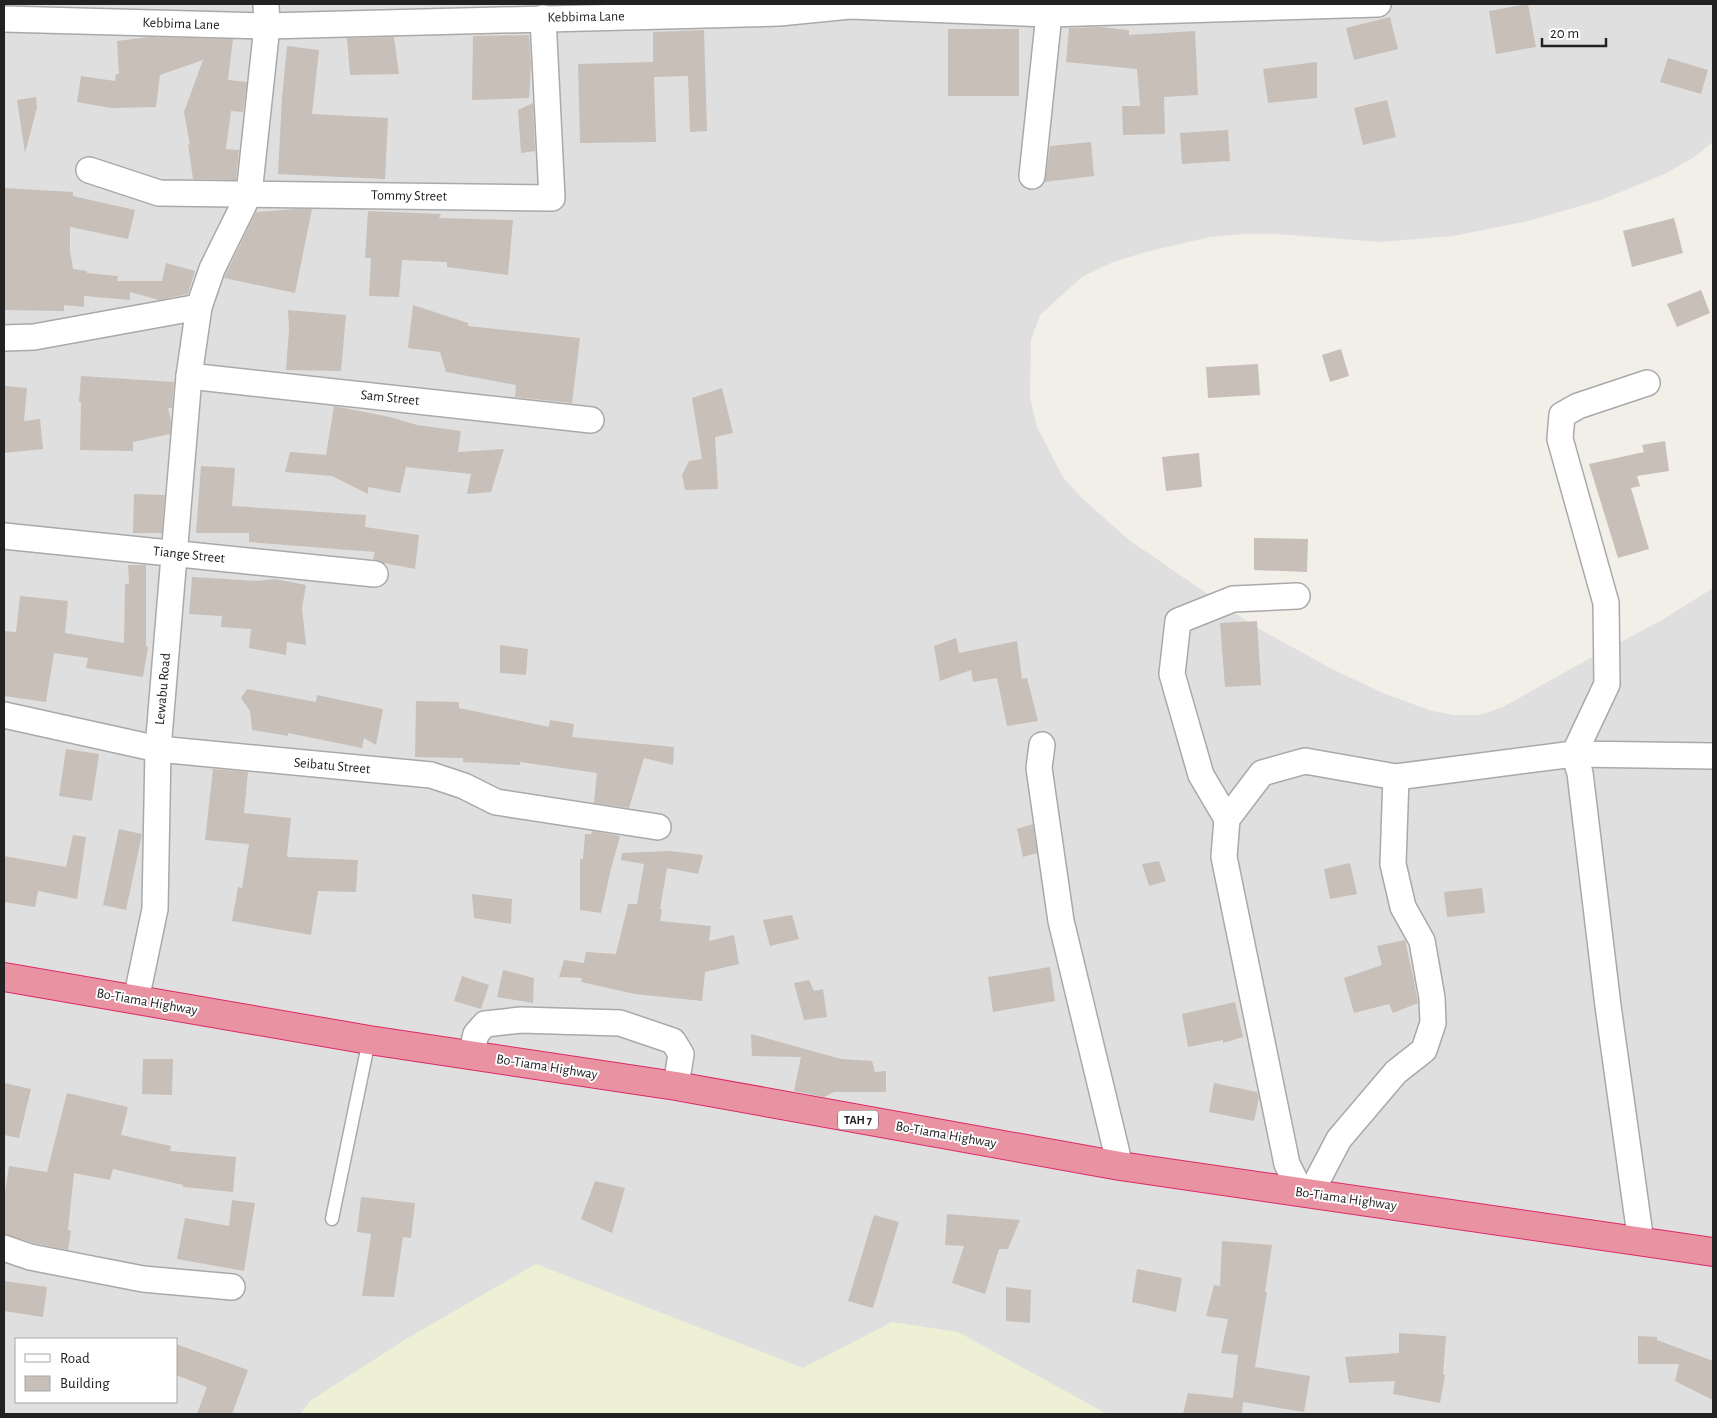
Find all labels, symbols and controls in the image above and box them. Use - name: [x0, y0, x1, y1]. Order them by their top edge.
- street label: Kebbima Lane: [547, 9, 625, 25]
- scale bar: [1542, 15, 1606, 47]
- street label: Kebbima Lane: [142, 16, 220, 32]
- text: 20 m: [1550, 26, 1579, 41]
- street label: Tommy Street: [371, 188, 448, 204]
- street label: Sam Street: [360, 388, 421, 408]
- street label: Tiange Street: [152, 544, 226, 566]
- street label: Lewabu Road: [153, 652, 173, 726]
- street label: Seibatu Street: [293, 756, 371, 776]
- street label: Bo-Tiama Highway: [95, 986, 199, 1018]
- street label: Bo-Tiama Highway: [495, 1052, 599, 1082]
- road number: TAH 7: [838, 1110, 878, 1130]
- street label: Bo-Tiama Highway: [894, 1119, 998, 1151]
- street label: Bo-Tiama Highway: [1294, 1185, 1398, 1213]
- legend: [15, 1338, 178, 1403]
- text: Road: [60, 1351, 90, 1366]
- text: Building: [60, 1376, 110, 1391]

